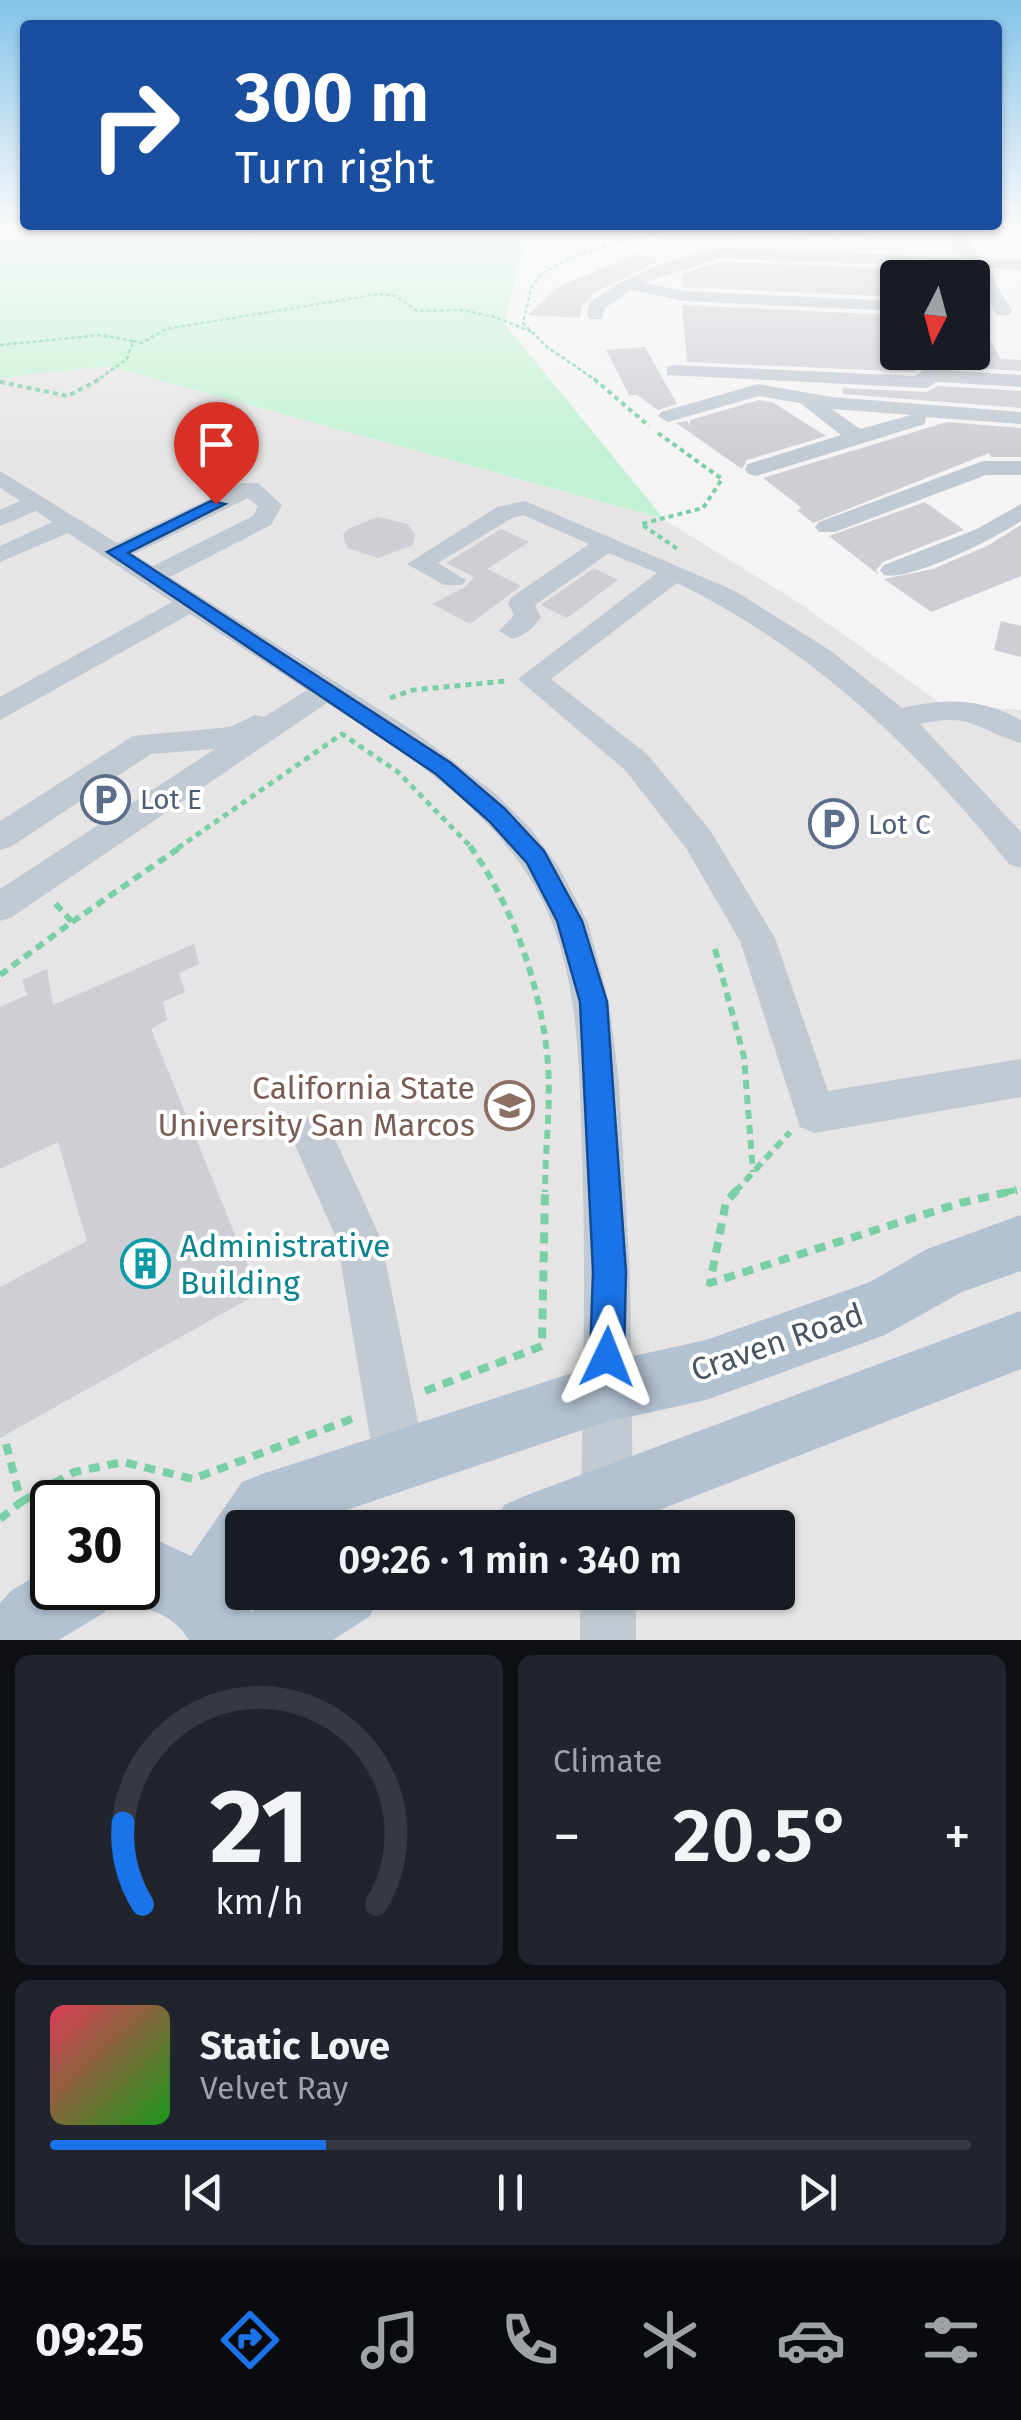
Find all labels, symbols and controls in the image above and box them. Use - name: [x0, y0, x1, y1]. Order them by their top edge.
- text: 300 m: [235, 56, 429, 140]
- icon: right: [70, 60, 200, 190]
- text: Turn right: [235, 141, 434, 195]
- north arrow: [880, 260, 990, 370]
- map controls: [880, 260, 990, 370]
- pin: [174, 402, 259, 505]
- icon: arrive: [189, 417, 244, 472]
- parking icon: Lot E: [79, 773, 131, 825]
- place label: Lot E: [140, 783, 202, 816]
- parking icon: Lot C: [807, 798, 859, 850]
- place label: Lot C: [868, 808, 931, 841]
- place label: California State University San Marcos: [157, 1069, 475, 1144]
- school or university icon: California State University San Marcos: [484, 1080, 536, 1132]
- place label: Administrative Building: [180, 1227, 390, 1302]
- building icon: Administrative Building: [119, 1238, 171, 1290]
- street label: Craven Road: [686, 1295, 868, 1389]
- position arrow: [555, 1305, 659, 1409]
- speed limit sign: 30: [30, 1480, 160, 1610]
- text: 09:26 · 1 min · 340 m: [338, 1537, 682, 1583]
- text: Climate: [553, 1742, 662, 1780]
- text: 21: [209, 1765, 309, 1890]
- text: 20.5°: [673, 1791, 851, 1881]
- text: −: [553, 1804, 581, 1870]
- text: +: [944, 1804, 971, 1870]
- text: km/h: [215, 1881, 303, 1923]
- text: Static Love: [200, 2023, 390, 2069]
- text: Velvet Ray: [200, 2069, 348, 2107]
- icon: previous: [176, 2165, 231, 2220]
- icon: pause: [483, 2165, 538, 2220]
- icon: next: [790, 2165, 845, 2220]
- icon: directions: [215, 2305, 285, 2375]
- icon: music: [355, 2305, 425, 2375]
- icon: phone: [495, 2305, 565, 2375]
- icon: climate: [635, 2305, 705, 2375]
- icon: car: [776, 2305, 846, 2375]
- icon: filters: [916, 2305, 986, 2375]
- text: 09:25: [35, 2313, 144, 2367]

